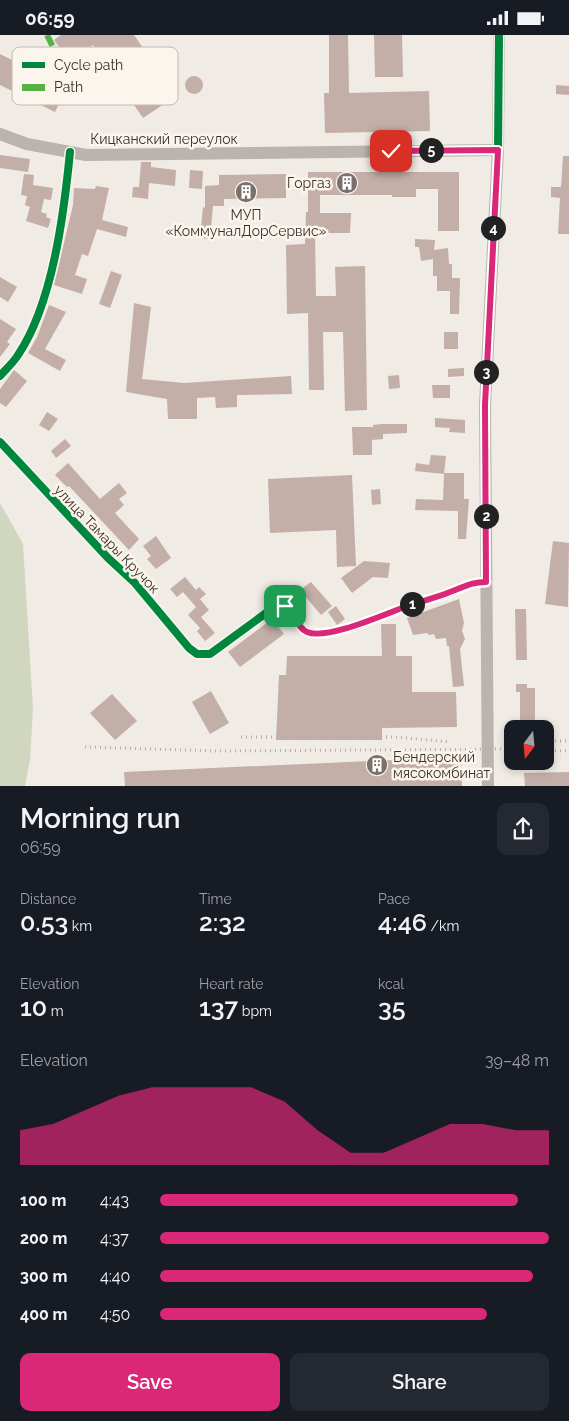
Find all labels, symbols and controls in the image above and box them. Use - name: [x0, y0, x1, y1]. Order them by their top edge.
- text: 06:59: [25, 7, 75, 29]
- legend: [12, 47, 178, 105]
- text: Cycle path: [54, 57, 123, 73]
- text: Path: [54, 79, 83, 95]
- pin: [370, 130, 412, 172]
- street label: Кицканский переулок: [90, 131, 238, 147]
- icon: check: [377, 137, 405, 165]
- pin: 5: [418, 137, 444, 163]
- text: 5: [428, 142, 435, 158]
- building icon: Горгаз: [335, 171, 359, 195]
- place label: Горгаз: [287, 175, 331, 191]
- building icon: МУП «КоммуналДорСервис»: [234, 180, 258, 204]
- place label: МУП «КоммуналДорСервис»: [165, 207, 327, 239]
- pin: 4: [480, 215, 506, 241]
- text: 4: [490, 220, 498, 236]
- pin: 3: [474, 359, 498, 385]
- text: 3: [483, 364, 490, 380]
- street label: улица Тамары Кручок: [51, 482, 163, 596]
- pin: 2: [474, 503, 498, 529]
- text: 2: [483, 508, 490, 524]
- pin: [264, 585, 306, 627]
- pin: 1: [400, 591, 424, 617]
- icon: arrive: [271, 592, 299, 620]
- text: 1: [409, 596, 416, 612]
- north arrow: [504, 720, 554, 770]
- map controls: [504, 720, 554, 770]
- place label: Бендерский мясокомбинат: [393, 749, 491, 781]
- building icon: Бендерский мясокомбинат: [365, 753, 389, 777]
- text: Morning run: [20, 802, 180, 835]
- button: share: [497, 803, 549, 855]
- text: 06:59: [20, 838, 61, 857]
- text: Distance: [20, 891, 76, 907]
- text: Time: [199, 891, 232, 907]
- text: Pace: [378, 891, 410, 907]
- text: 0.53: [20, 907, 68, 937]
- text: 2:32: [199, 907, 246, 937]
- text: 4:46: [378, 907, 427, 937]
- text: km: [68, 918, 92, 934]
- text: /km: [427, 918, 459, 934]
- text: Elevation: [20, 976, 79, 992]
- text: Heart rate: [199, 976, 263, 992]
- text: kcal: [378, 976, 404, 992]
- text: 10: [20, 992, 47, 1022]
- text: 137: [199, 992, 238, 1022]
- text: 35: [378, 992, 406, 1022]
- text: m: [47, 1003, 64, 1019]
- text: bpm: [238, 1003, 272, 1019]
- text: Elevation: [20, 1051, 88, 1070]
- text: 39–48 m: [485, 1051, 549, 1070]
- text: 100 m: [20, 1191, 66, 1210]
- text: 4:43: [100, 1191, 129, 1210]
- text: 200 m: [20, 1229, 67, 1248]
- text: 4:37: [100, 1229, 129, 1248]
- text: 300 m: [20, 1267, 67, 1286]
- text: 4:40: [100, 1267, 130, 1286]
- text: 400 m: [20, 1305, 68, 1324]
- text: 4:50: [100, 1305, 130, 1324]
- button: Save: [20, 1353, 280, 1411]
- button: Share: [290, 1353, 549, 1411]

